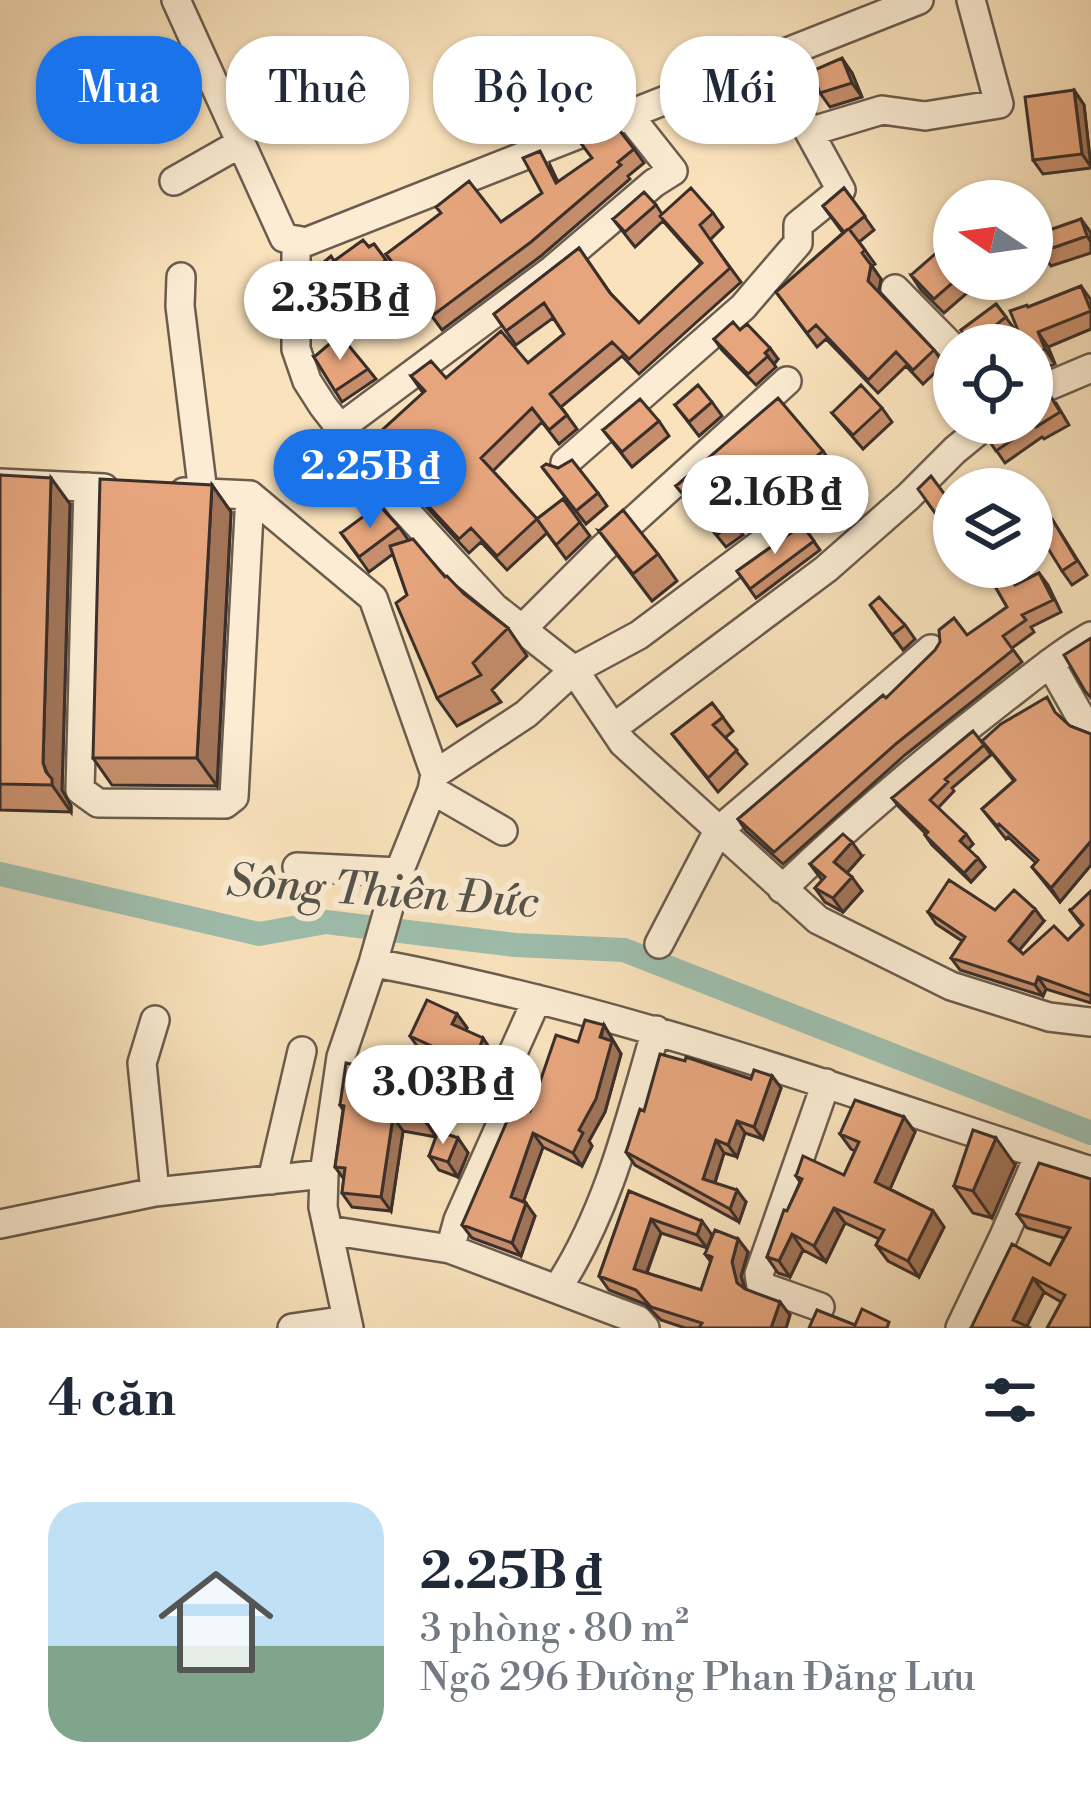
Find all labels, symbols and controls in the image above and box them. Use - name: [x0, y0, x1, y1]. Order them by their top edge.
- chip: Mua: [36, 36, 202, 144]
- chip: Thuê: [226, 36, 409, 144]
- chip: Bộ lọc: [433, 36, 636, 144]
- chip: Mới: [660, 36, 819, 144]
- north arrow: [933, 180, 1053, 300]
- map controls: [933, 180, 1053, 588]
- pin: 2.35B ₫: [229, 261, 451, 363]
- text: 2.35B ₫: [271, 275, 409, 324]
- button: locate: [933, 324, 1053, 444]
- pin: 2.25B ₫: [259, 429, 481, 531]
- text: 2.25B ₫: [300, 443, 440, 492]
- pin: 2.16B ₫: [664, 455, 886, 557]
- button: layers: [933, 468, 1053, 588]
- text: 2.16B ₫: [709, 469, 841, 518]
- water label: Sông Thiên Đức: [225, 853, 541, 932]
- pin: 3.03B ₫: [332, 1045, 554, 1147]
- text: 3.03B ₫: [372, 1059, 514, 1108]
- icon: filters: [977, 1367, 1043, 1433]
- text: 4 căn: [48, 1368, 176, 1432]
- text: 2.25B ₫: [420, 1541, 602, 1605]
- icon: home: [144, 1550, 288, 1694]
- text: 3 phòng · 80 m²: [420, 1605, 689, 1654]
- text: Ngõ 296 Đường Phan Đăng Lưu: [420, 1654, 975, 1703]

